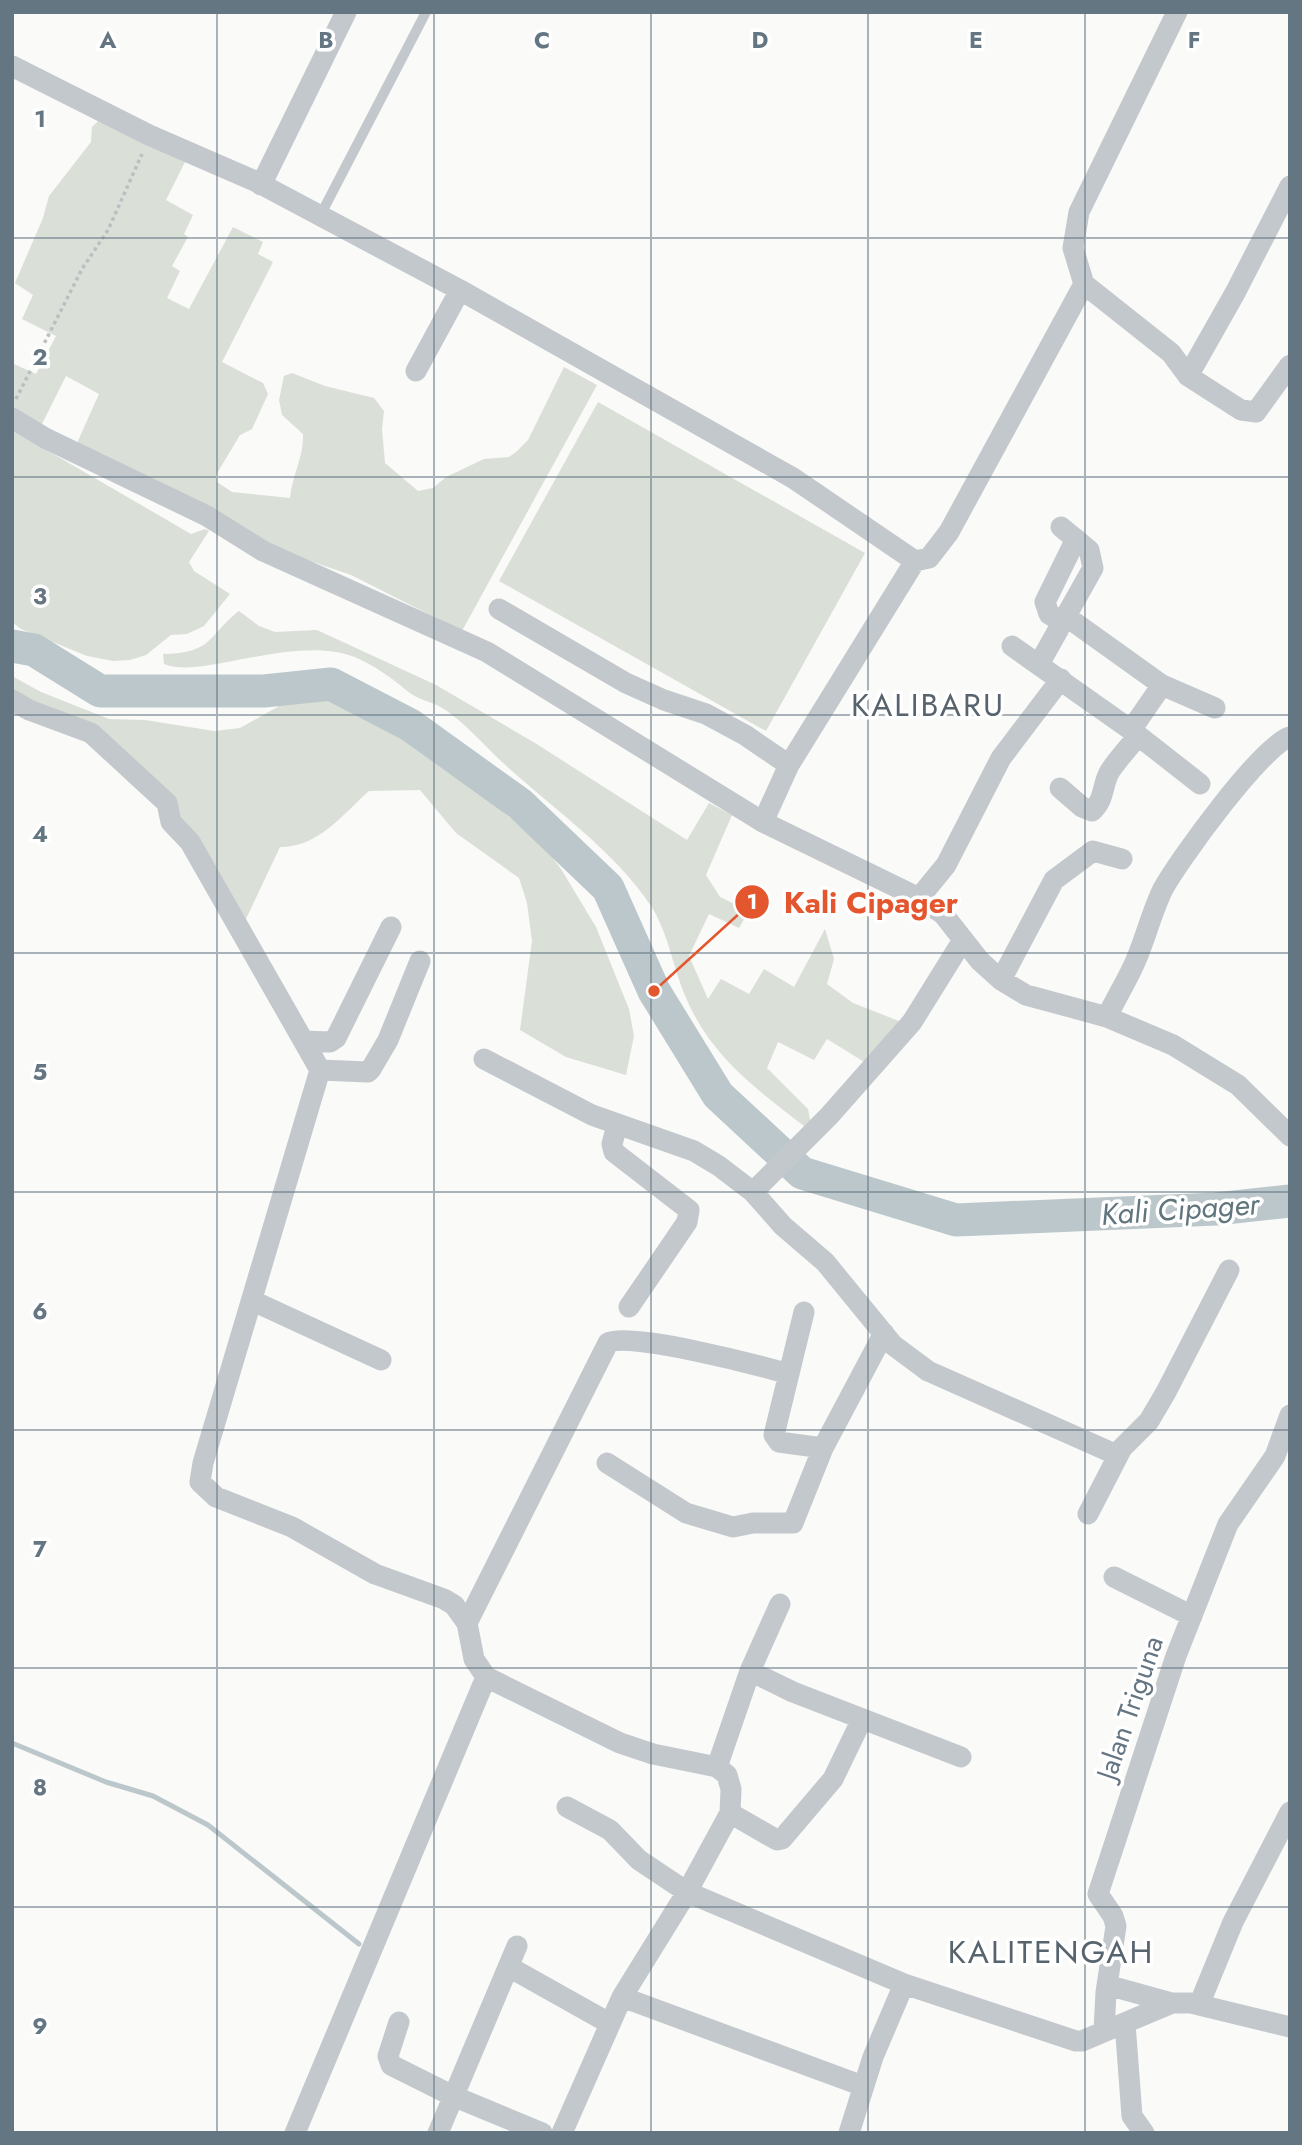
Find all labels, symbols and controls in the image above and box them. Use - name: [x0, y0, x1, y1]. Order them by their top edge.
- text: A: [99, 23, 117, 57]
- text: B: [318, 23, 334, 57]
- text: C: [534, 23, 550, 57]
- text: D: [752, 23, 769, 57]
- text: E: [969, 23, 983, 57]
- text: F: [1188, 23, 1200, 57]
- text: 1: [34, 102, 46, 136]
- text: 2: [32, 340, 48, 374]
- text: 3: [33, 579, 47, 613]
- district label: KALIBARU: [851, 682, 1005, 728]
- text: 4: [32, 817, 48, 851]
- callout: Kali Cipager: [735, 877, 972, 928]
- text: Kali Cipager: [784, 881, 959, 924]
- text: 1: [747, 887, 757, 917]
- text: 5: [33, 1055, 47, 1089]
- water label: Kali Cipager: [1099, 1182, 1263, 1236]
- text: 6: [32, 1294, 48, 1328]
- text: 7: [33, 1532, 47, 1566]
- street label: Jalan Triguna: [1085, 1631, 1174, 1789]
- text: 8: [33, 1770, 47, 1804]
- district label: KALITENGAH: [948, 1929, 1154, 1975]
- text: 9: [32, 2009, 48, 2043]

